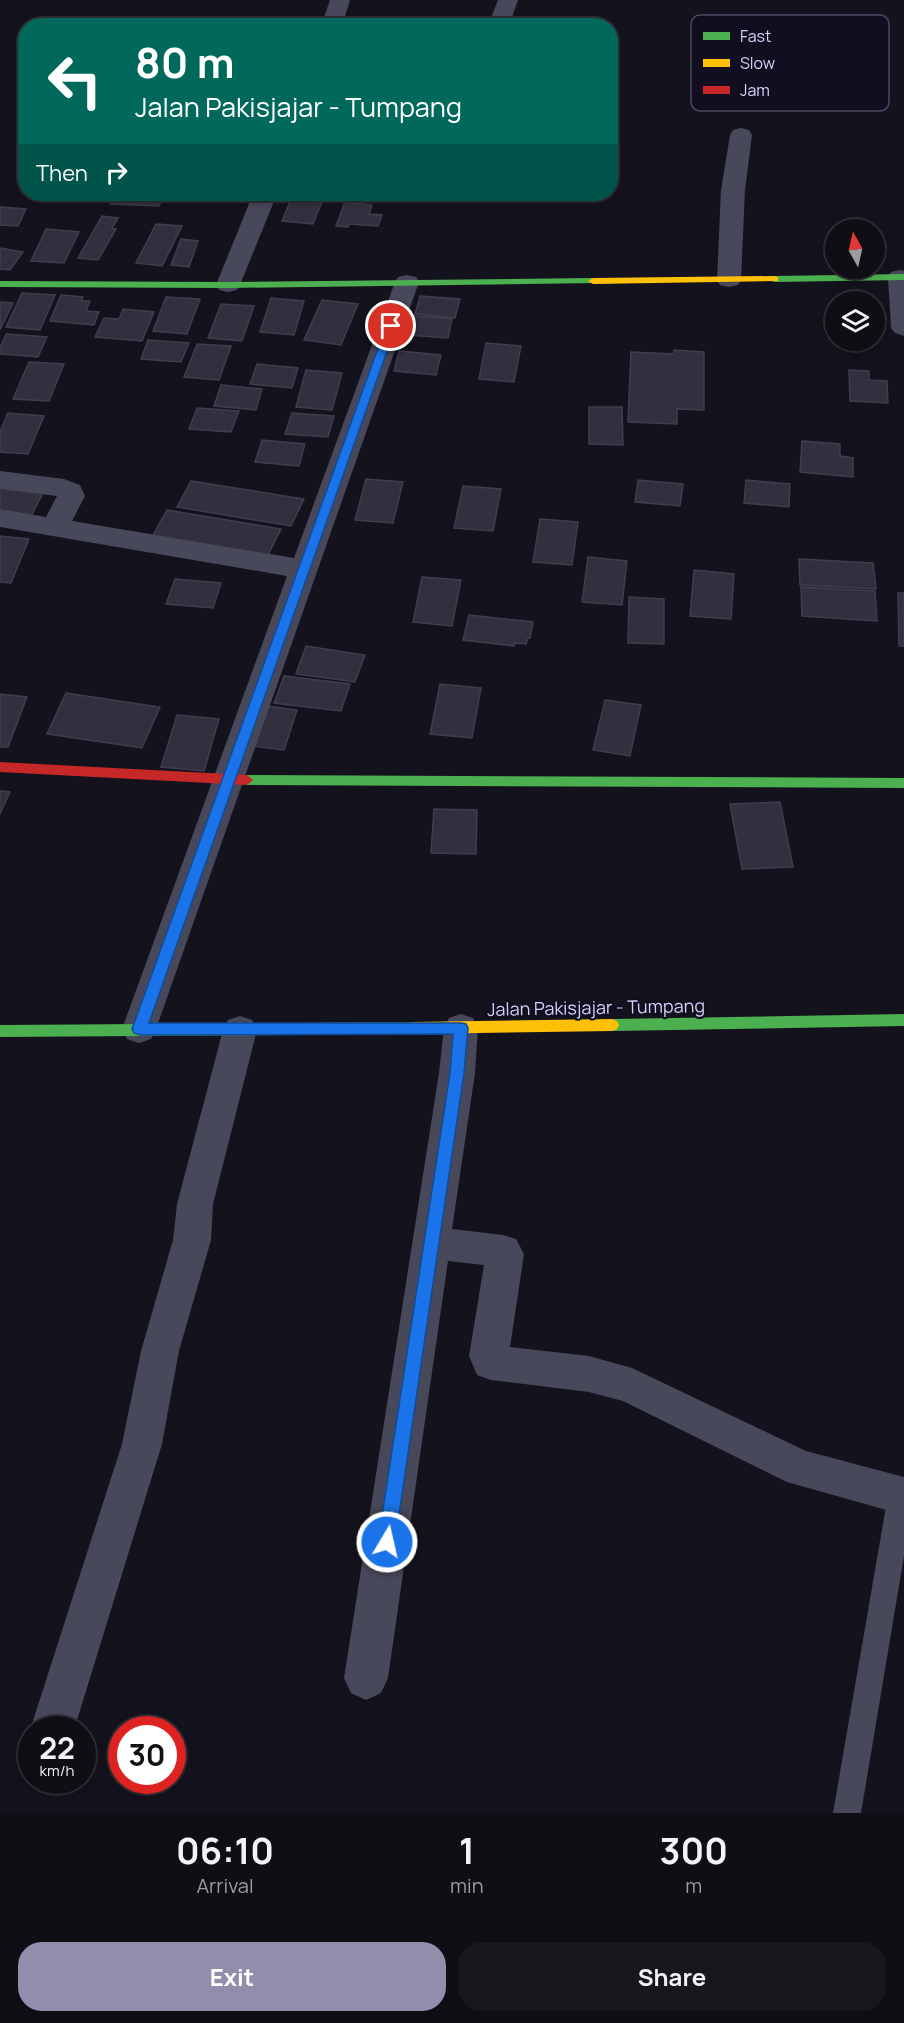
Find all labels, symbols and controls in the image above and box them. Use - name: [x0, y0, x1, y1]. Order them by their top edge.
- legend: [691, 15, 889, 111]
- text: Fast: [740, 25, 771, 47]
- text: 80 m: [135, 33, 235, 91]
- icon: left: [36, 42, 114, 120]
- text: Slow: [740, 52, 775, 74]
- text: Jam: [740, 79, 770, 101]
- text: Jalan Pakisjajar - Tumpang: [135, 88, 462, 125]
- icon: right: [100, 156, 133, 189]
- text: Then: [36, 158, 88, 188]
- north arrow: [825, 219, 885, 279]
- map controls: [825, 219, 885, 351]
- button: layers: [825, 291, 885, 351]
- pin: [365, 300, 416, 351]
- icon: arrive: [374, 309, 407, 342]
- street label: Jalan Pakisjajar - Tumpang: [487, 993, 705, 1021]
- position arrow: [355, 1510, 419, 1574]
- speed limit sign: 30: [108, 1716, 186, 1794]
- text: 22: [39, 1727, 75, 1768]
- text: km/h: [40, 1760, 74, 1781]
- text: 06:10: [176, 1826, 274, 1875]
- text: 1: [459, 1826, 475, 1875]
- text: 300: [660, 1826, 728, 1875]
- text: Arrival: [196, 1872, 254, 1899]
- text: min: [450, 1872, 484, 1899]
- text: m: [685, 1872, 702, 1899]
- button: Exit: [18, 1942, 446, 2011]
- button: Share: [458, 1942, 886, 2011]

